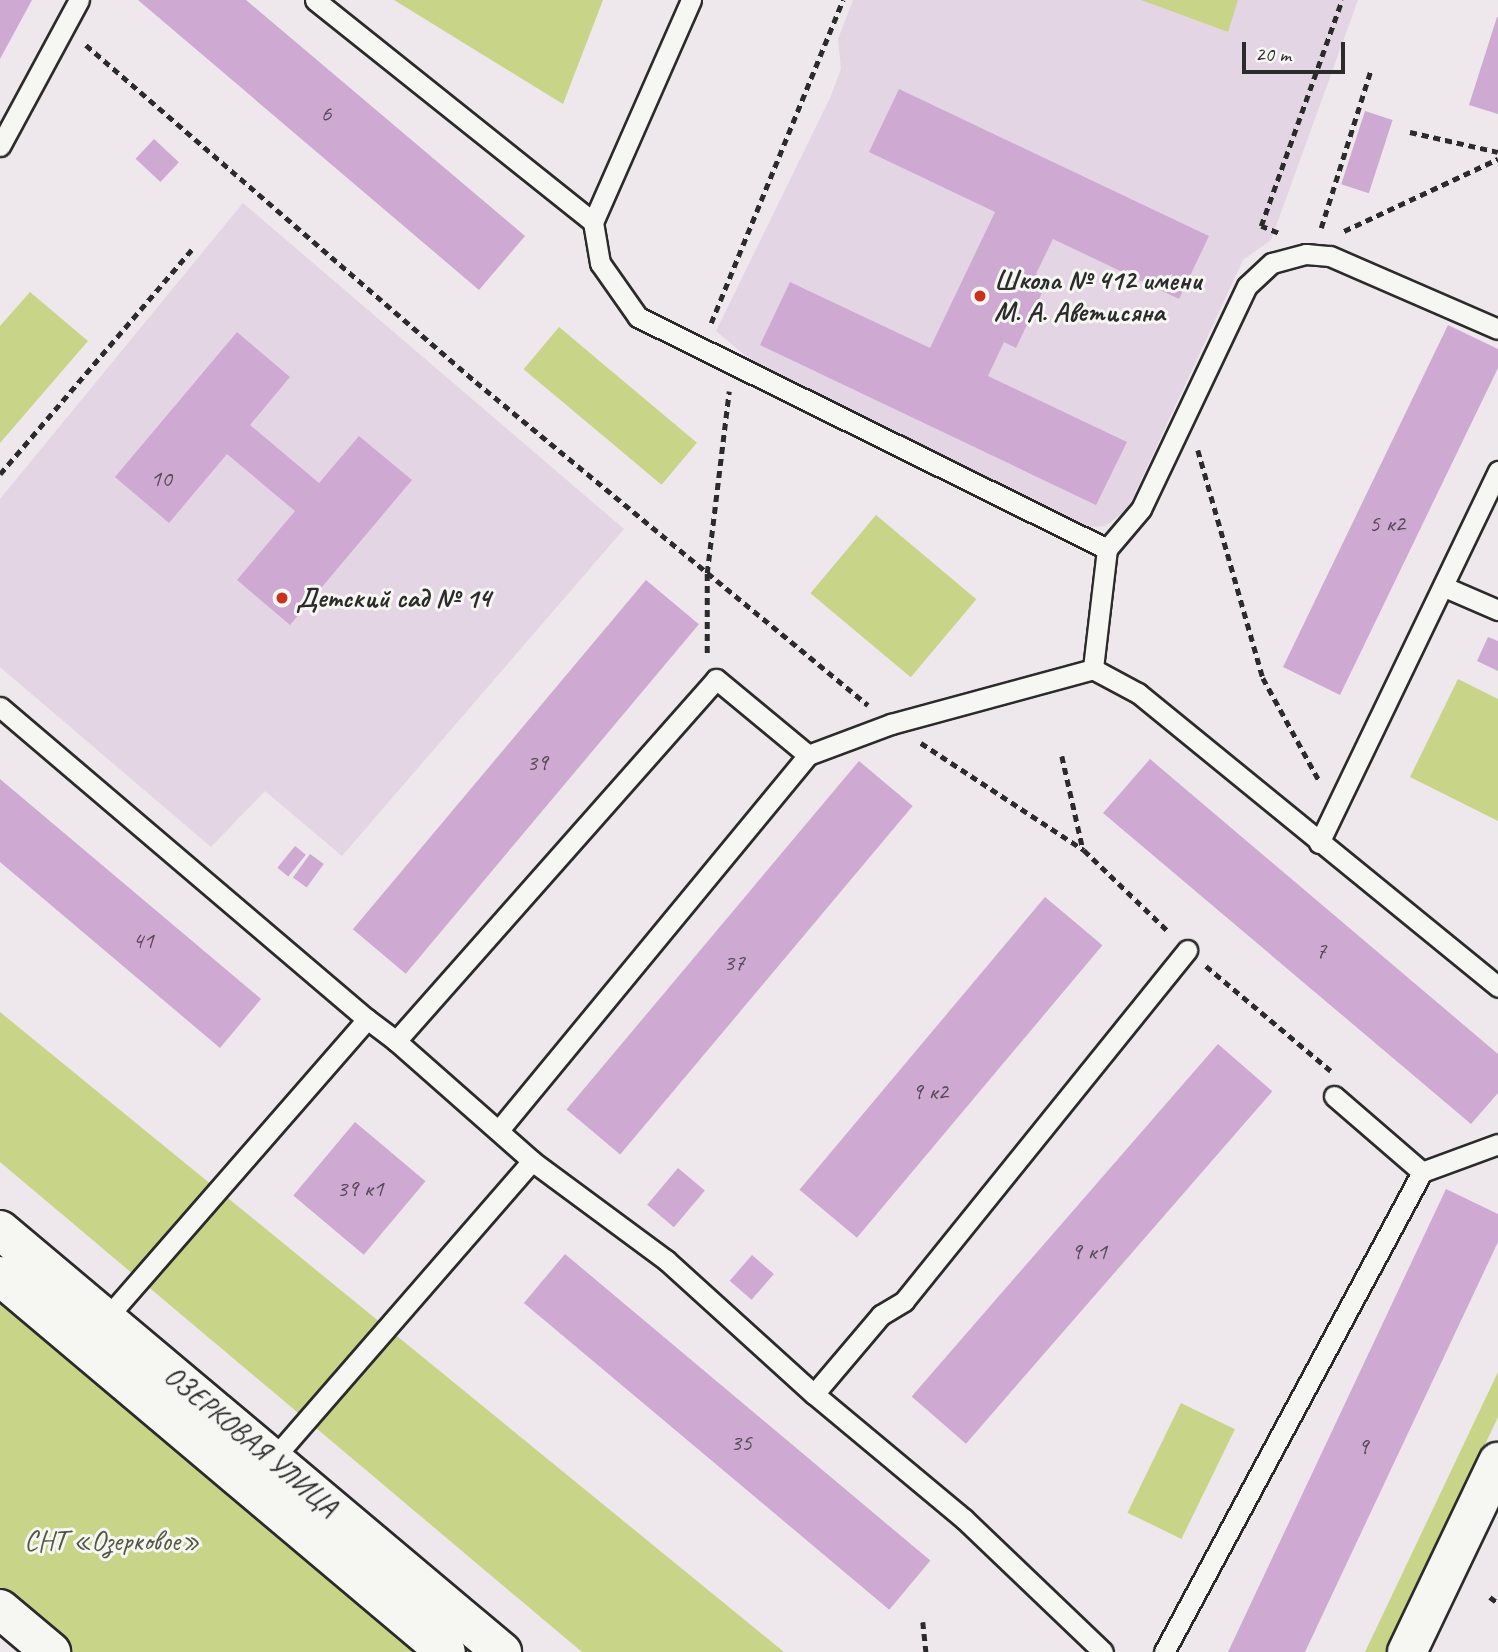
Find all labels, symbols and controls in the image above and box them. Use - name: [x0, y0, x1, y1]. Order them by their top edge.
- scale bar: [1246, 28, 1349, 72]
- text: 20 m: [1255, 41, 1291, 67]
- house number: 6: [321, 100, 331, 128]
- place label: Школа № 412 имени М. А. Аветисяна: [994, 263, 1201, 329]
- marker: Школа № 412 имени М. А. Аветисяна: [972, 288, 988, 304]
- house number: 10: [150, 465, 172, 493]
- house number: 5 к2: [1369, 510, 1405, 538]
- place label: Детский сад № 14: [296, 581, 491, 615]
- marker: Детский сад № 14: [274, 590, 290, 606]
- house number: 39: [526, 749, 548, 777]
- house number: 41: [132, 927, 154, 955]
- house number: 7: [1316, 937, 1326, 965]
- house number: 37: [723, 949, 745, 977]
- house number: 9 к2: [912, 1078, 948, 1106]
- house number: 39 к1: [336, 1175, 384, 1203]
- house number: 9 к1: [1071, 1238, 1107, 1266]
- street label: ОЗЕРКОВАЯ УЛИЦА: [158, 1359, 344, 1523]
- house number: 35: [730, 1429, 752, 1457]
- house number: 9: [1358, 1433, 1368, 1461]
- park label: СНТ «Озерковое»: [24, 1524, 200, 1558]

